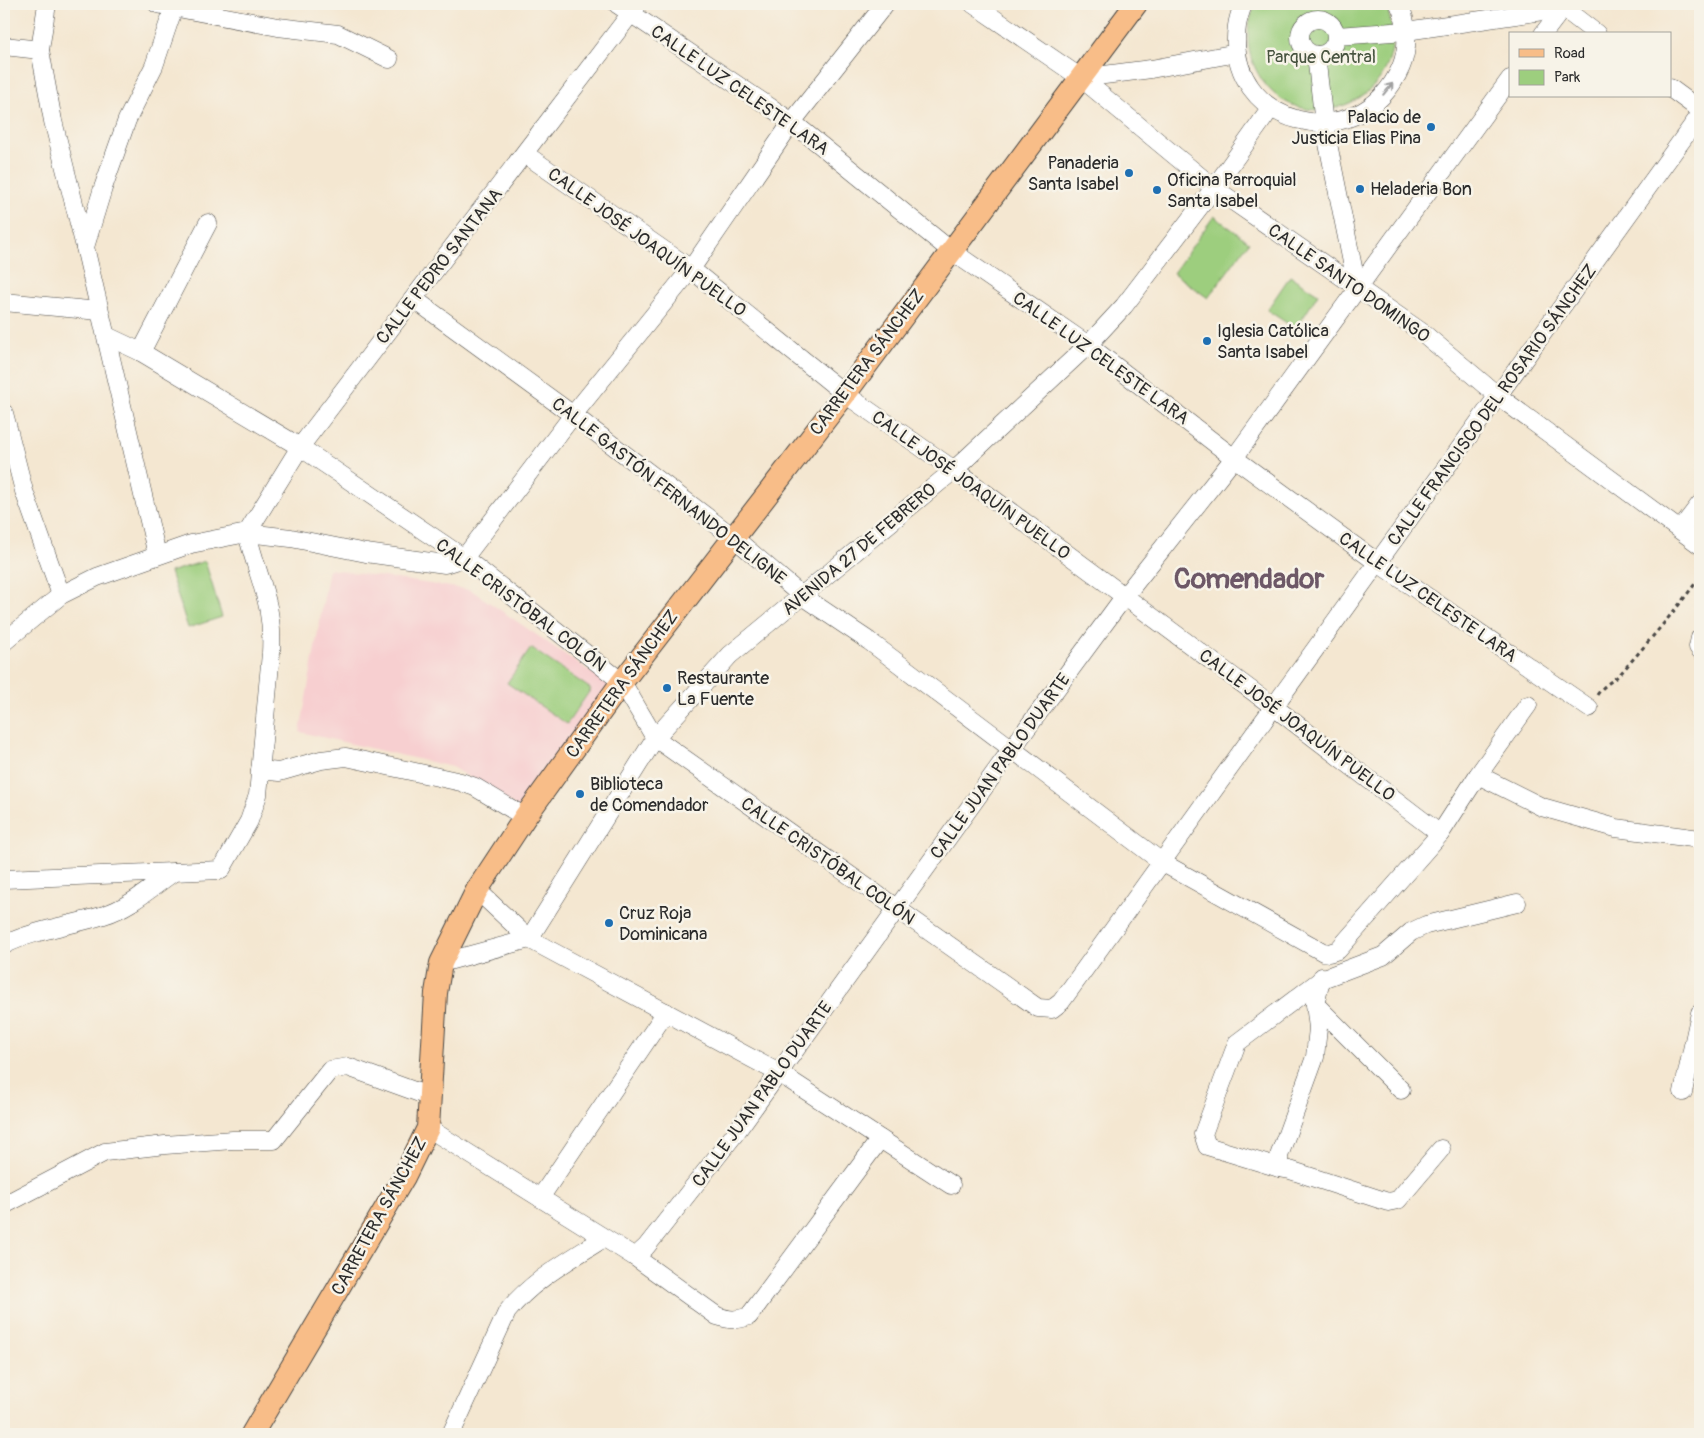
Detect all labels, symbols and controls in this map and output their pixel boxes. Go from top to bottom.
street label: CALLE LUZ CELESTE LARA [646,20,834,161]
legend [1509,32,1672,98]
text: Road [1554,44,1585,63]
park label: Parque Central [1266,46,1376,69]
text: Park [1554,68,1581,87]
one-way arrow [1383,83,1394,96]
place label: Palacio de Justicia Elias Pina [1292,106,1421,150]
marker: Palacio de Justicia Elias Pina [1425,121,1437,133]
place label: Panaderia Santa Isabel [1028,152,1119,196]
street label: CALLE JOSÉ JOAQUÍN PUELLO [543,163,750,322]
marker: Panaderia Santa Isabel [1123,167,1135,179]
place label: Oficina Parroquial Santa Isabel [1167,169,1297,213]
place label: Heladeria Bon [1370,178,1472,201]
street label: CALLE PEDRO SANTANA [371,183,508,349]
marker: Heladeria Bon [1354,183,1366,195]
marker: Oficina Parroquial Santa Isabel [1151,184,1163,196]
street label: CALLE SANTO DOMINGO [1263,219,1434,348]
street label: CALLE FRANCISCO DEL ROSARIO SÁNCHEZ [1382,260,1602,551]
street label: CARRETERA SÁNCHEZ [805,285,930,440]
street label: CALLE LUZ CELESTE LARA [1008,287,1194,430]
place label: Iglesia Católica Santa Isabel [1217,320,1329,364]
marker: Iglesia Católica Santa Isabel [1201,335,1213,347]
street label: CALLE GASTÓN FERNANDO DELIGNE [547,392,791,590]
street label: CALLE JOSÉ JOAQUÍN PUELLO [867,406,1074,565]
street label: AVENIDA 27 DE FEBRERO [778,478,941,621]
street label: CALLE LUZ CELESTE LARA [1334,527,1522,668]
street label: CALLE CRISTÓBAL COLÓN [431,533,611,677]
district label: Comendador [1174,562,1325,597]
street label: CARRETERA SÁNCHEZ [561,606,684,763]
street label: CALLE JOSÉ JOAQUÍN PUELLO [1194,644,1399,807]
place label: Restaurante La Fuente [677,667,769,711]
street label: CALLE JUAN PABLO DUARTE [925,669,1076,864]
marker: Restaurante La Fuente [661,682,673,694]
place label: Biblioteca de Comendador [590,773,709,817]
marker: Biblioteca de Comendador [574,788,586,800]
street label: CALLE CRISTÓBAL COLÓN [736,792,920,930]
place label: Cruz Roja Dominicana [619,902,707,946]
marker: Cruz Roja Dominicana [603,917,615,929]
street label: CALLE JUAN PABLO DUARTE [687,997,838,1192]
street label: CARRETERA SÁNCHEZ [326,1133,432,1299]

